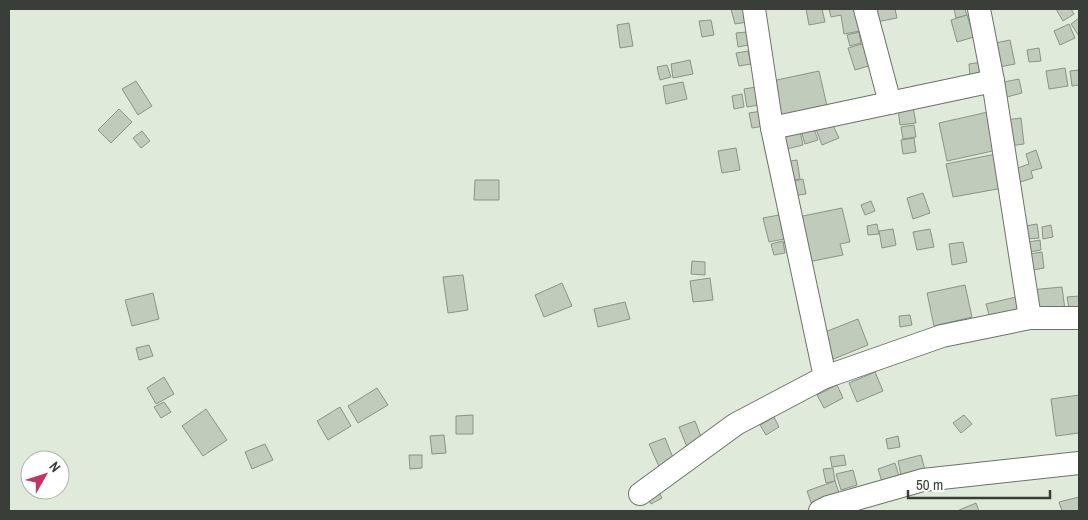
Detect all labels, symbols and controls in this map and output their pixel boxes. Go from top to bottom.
north arrow [20,450,70,500]
text: N [45,458,65,476]
scale bar [908,468,1050,500]
text: 50 m [916,474,943,495]

